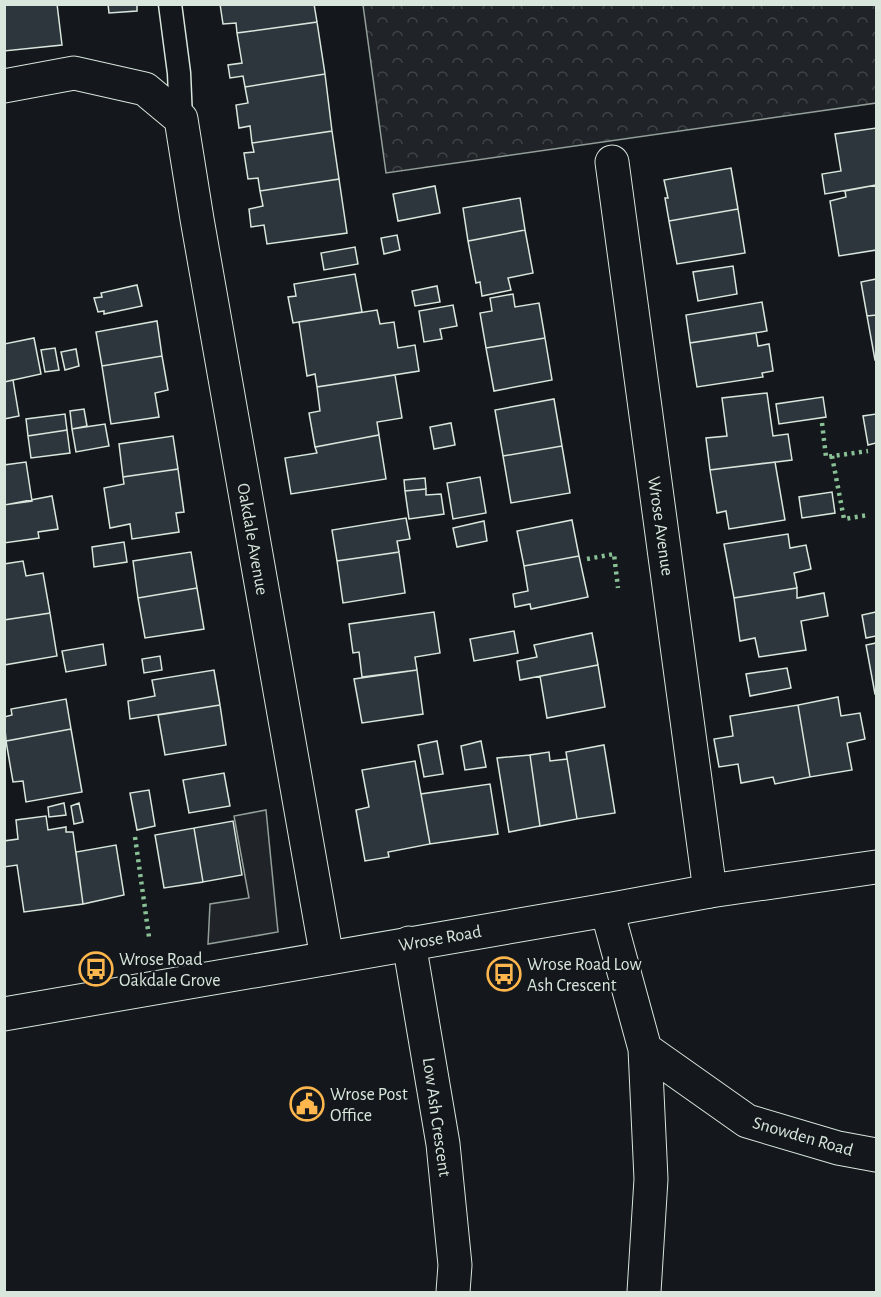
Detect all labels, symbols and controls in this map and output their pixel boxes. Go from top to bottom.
street label: Wrose Avenue [644,475,676,577]
street label: Oakdale Avenue [233,482,271,597]
street label: Wrose Road [397,923,483,955]
bus stop icon: Wrose Road Oakdale Grove [78,951,114,987]
place label: Wrose Road Oakdale Grove [119,951,221,990]
bus stop icon: Wrose Road Low Ash Crescent [486,956,522,992]
place label: Wrose Road Low Ash Crescent [527,956,642,995]
street label: Low Ash Crescent [419,1056,453,1178]
public building icon: Wrose Post Office [289,1086,325,1122]
place label: Wrose Post Office [330,1086,408,1125]
street label: Snowden Road [750,1114,855,1160]

